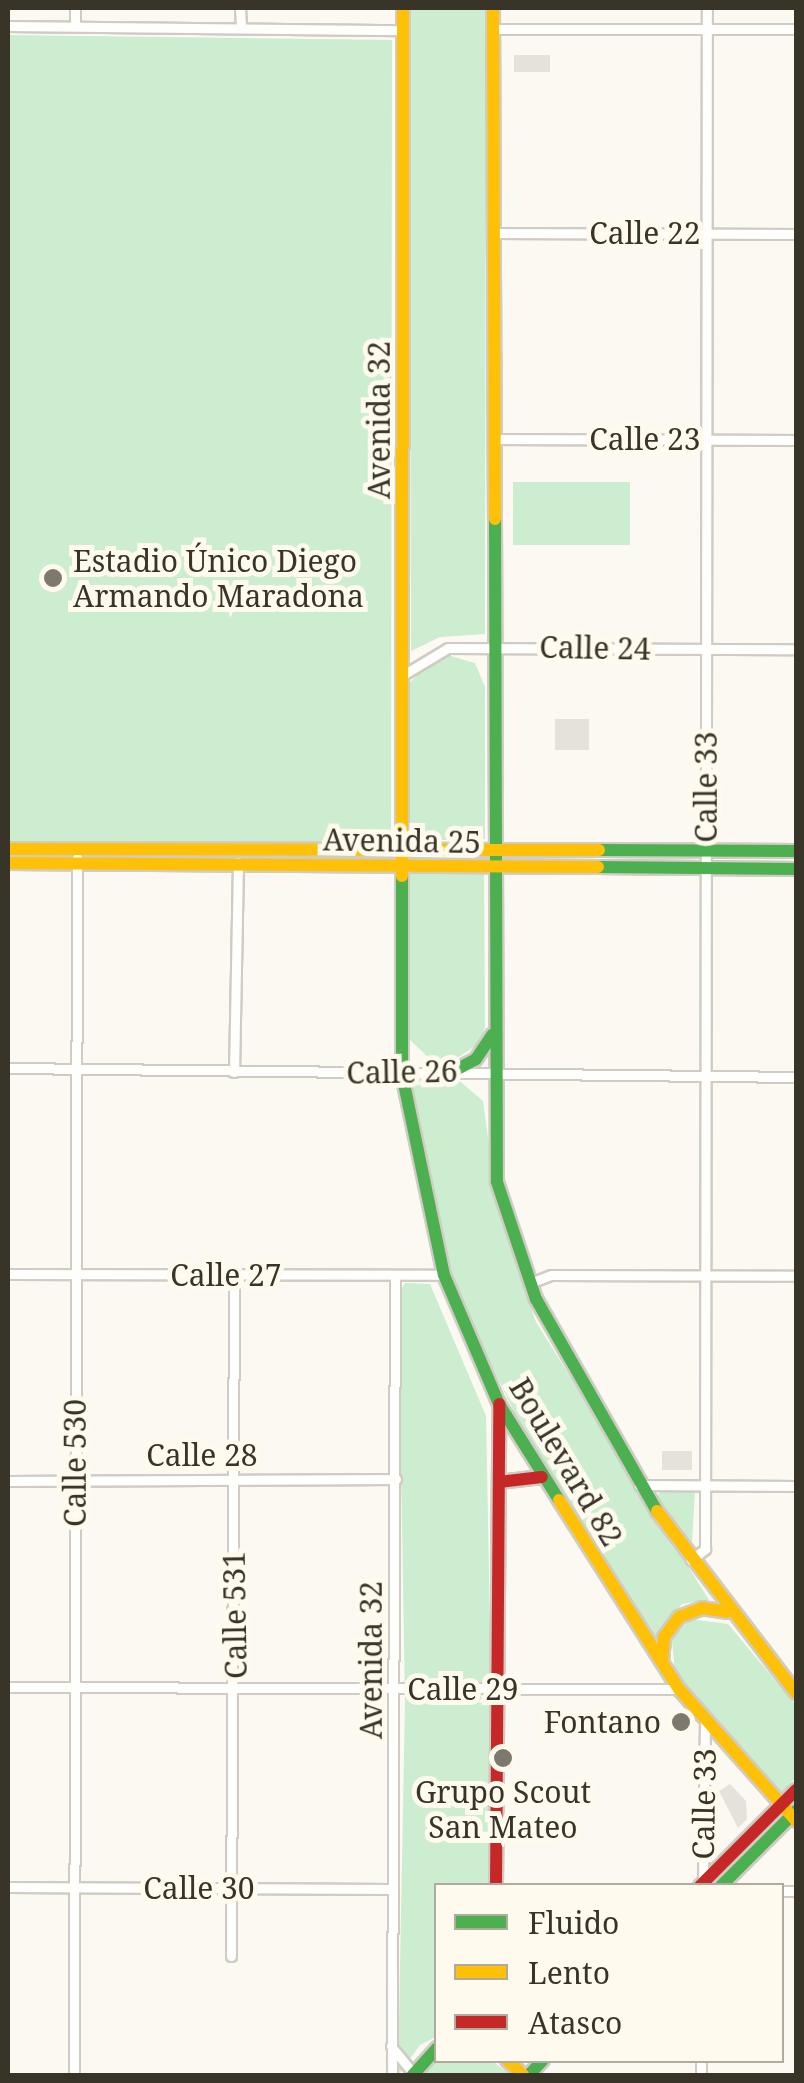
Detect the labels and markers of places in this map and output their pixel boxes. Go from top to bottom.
place label: Estadio Único Diego Armando Maradona [73,543,364,614]
marker: Estadio Único Diego Armando Maradona [42,567,64,589]
place label: Fontano [544,1704,661,1740]
marker: Fontano [670,1711,692,1733]
marker: Grupo Scout San Mateo [492,1747,514,1769]
place label: Grupo Scout San Mateo [415,1774,591,1844]

